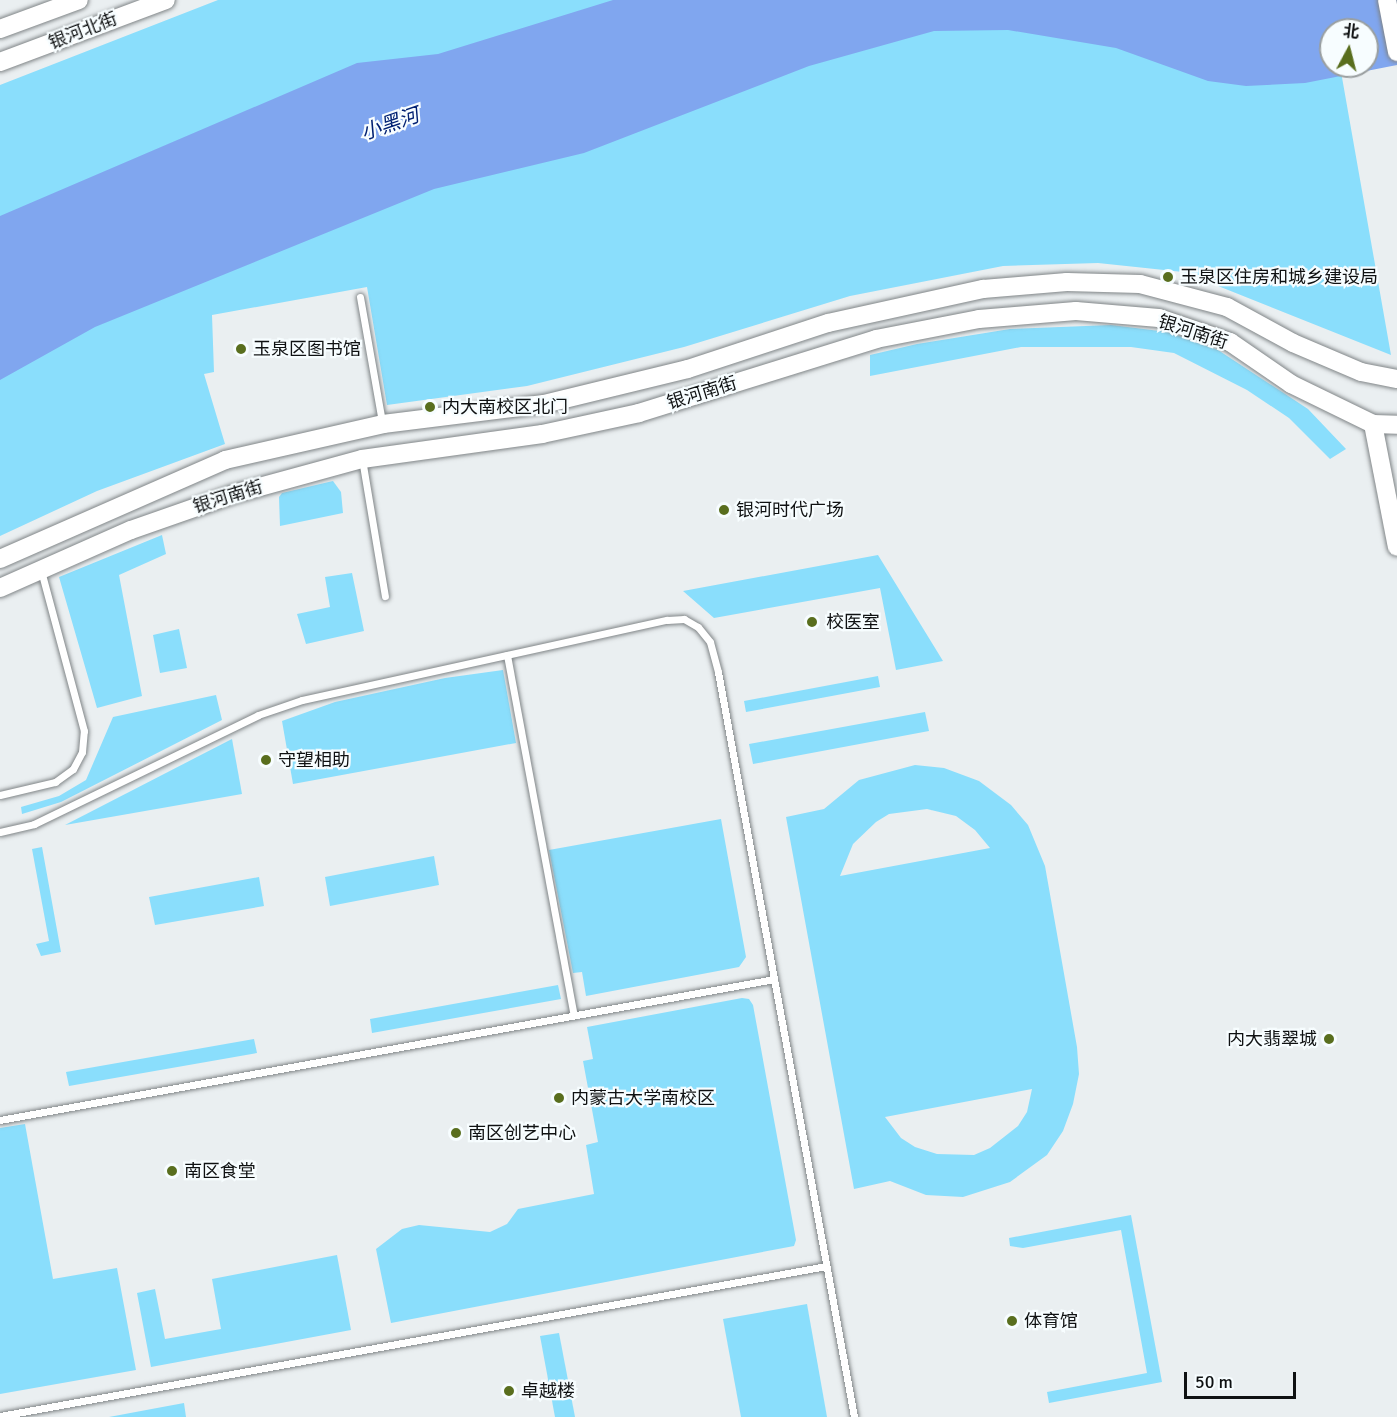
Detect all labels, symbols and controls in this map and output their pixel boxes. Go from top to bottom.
street label: 银河北街 [46,8,120,54]
north arrow [1319,18,1379,78]
text: 北 [1342,21,1360,43]
water label: 小黑河 [358,103,422,145]
place label: 玉泉区住房和城乡建设局 [1180,266,1378,288]
marker: 玉泉区住房和城乡建设局 [1161,270,1175,284]
street label: 银河南街 [1155,311,1231,353]
place label: 玉泉区图书馆 [253,338,361,360]
marker: 玉泉区图书馆 [234,342,248,356]
street label: 银河南街 [664,372,740,414]
place label: 内大南校区北门 [442,396,568,418]
marker: 内大南校区北门 [423,400,437,414]
street label: 银河南街 [190,476,266,518]
place label: 银河时代广场 [736,499,844,521]
marker: 银河时代广场 [717,503,731,517]
place label: 校医室 [826,611,880,633]
marker: 校医室 [803,613,821,631]
place label: 守望相助 [278,749,350,771]
marker: 守望相助 [259,753,273,767]
place label: 内大翡翠城 [1227,1028,1317,1050]
marker: 内大翡翠城 [1322,1032,1336,1046]
place label: 内蒙古大学南校区 [571,1087,715,1109]
marker: 内蒙古大学南校区 [552,1091,566,1105]
place label: 南区创艺中心 [468,1122,576,1144]
marker: 南区创艺中心 [449,1126,463,1140]
place label: 南区食堂 [184,1160,256,1182]
marker: 南区食堂 [165,1164,179,1178]
place label: 体育馆 [1024,1310,1078,1332]
marker: 体育馆 [1005,1314,1019,1328]
scale bar [1187,1360,1300,1398]
text: 50 m [1195,1371,1233,1393]
place label: 卓越楼 [521,1380,575,1402]
marker: 卓越楼 [502,1384,516,1398]

